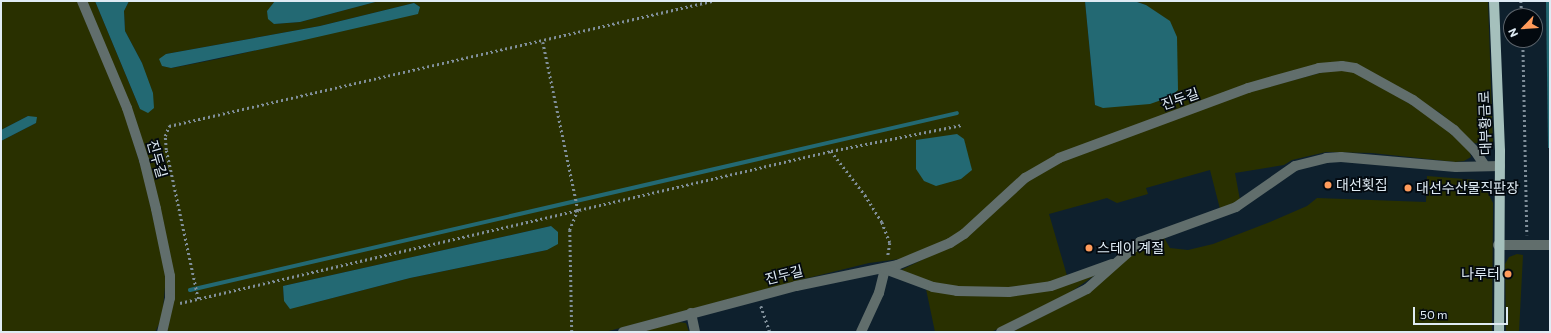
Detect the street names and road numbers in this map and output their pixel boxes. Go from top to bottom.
street label: 진두길 [1159,85,1201,113]
street label: 대부황금로 [1475,91,1495,155]
street label: 진두길 [144,138,170,180]
street label: 진두길 [763,262,805,288]

